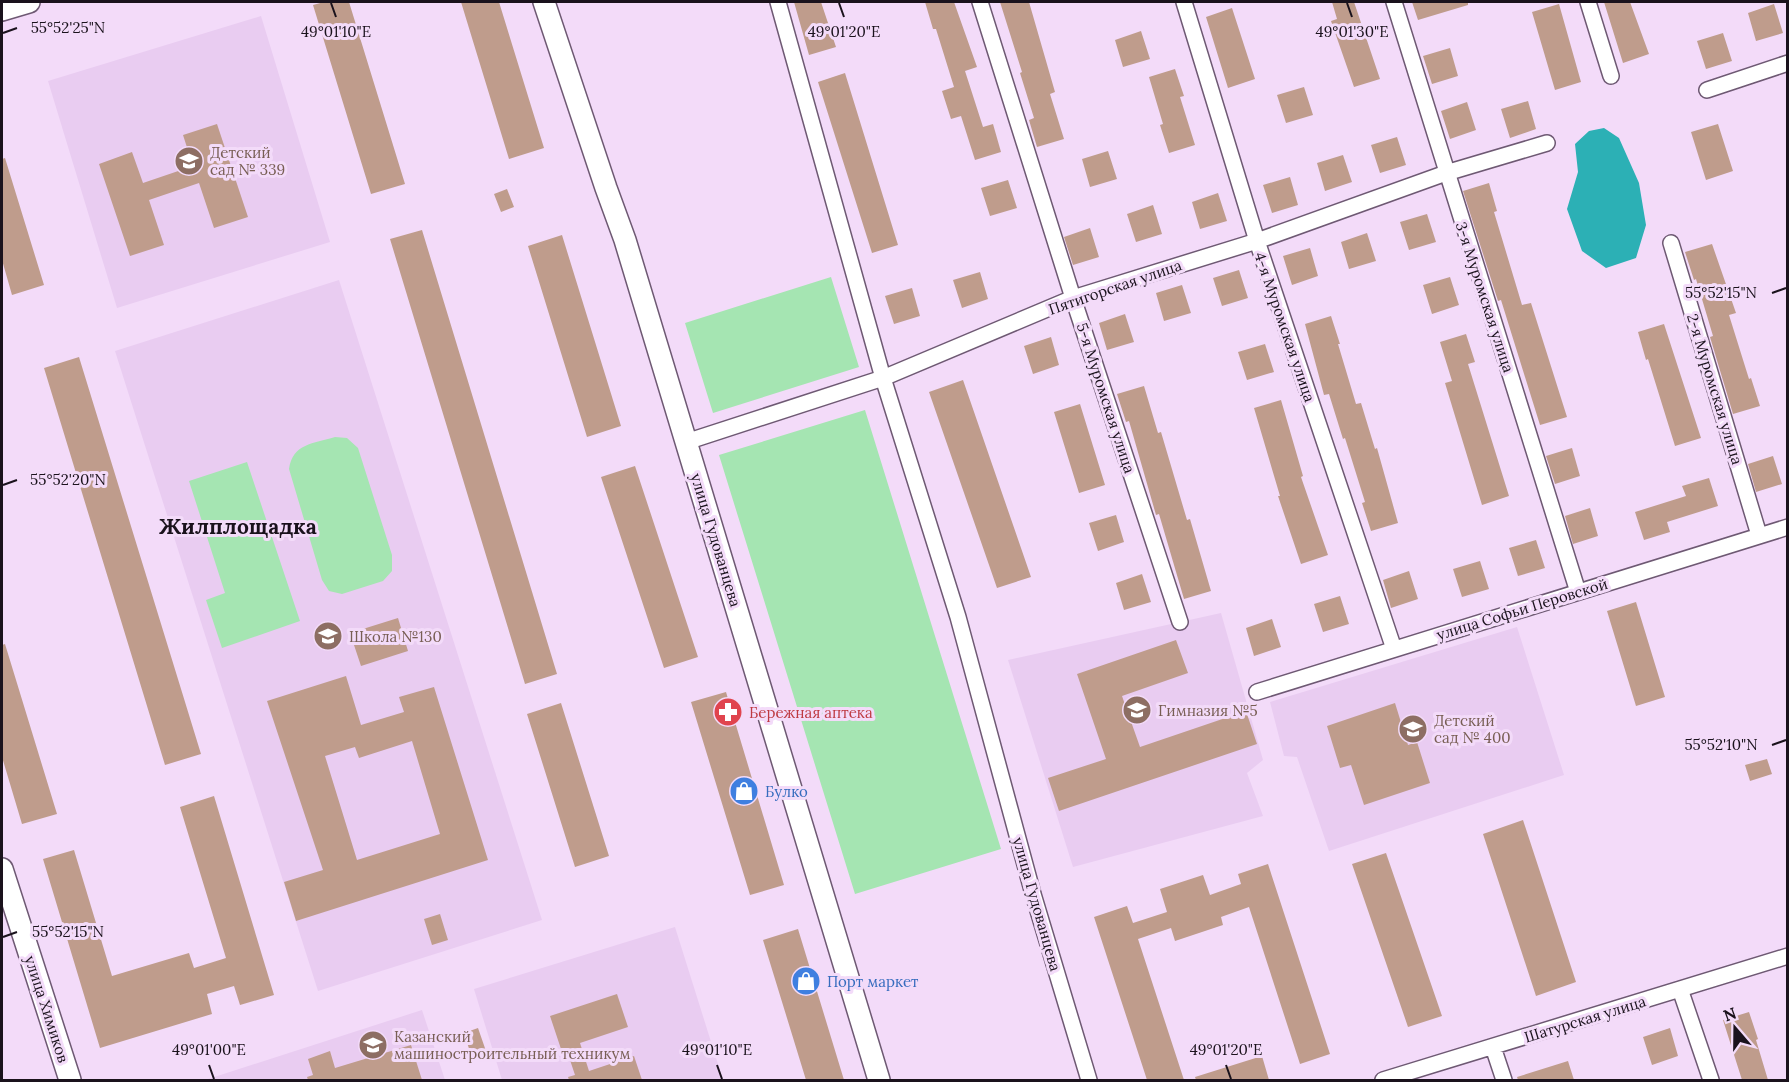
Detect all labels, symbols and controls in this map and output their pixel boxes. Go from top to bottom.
text: 55°52'25"N [31,18,105,37]
text: 49°01'10"E [301,22,371,41]
text: 49°01'20"E [808,22,880,41]
text: 49°01'30"E [1316,22,1388,41]
place label: Детский сад № 339 [210,143,285,179]
school or university icon: Детский сад № 339 [173,145,205,177]
street label: 3-я Муромская улица [1452,219,1518,375]
street label: 4-я Муромская улица [1250,250,1320,405]
street label: Пятигорская улица [1046,255,1184,319]
text: 55°52'15"N [1685,283,1757,302]
street label: 2-я Муромская улица [1683,311,1747,467]
street label: 5-я Муромская улица [1073,320,1139,476]
text: 55°52'20"N [30,470,106,489]
street label: улица Гудованцева [687,471,745,609]
district label: Жилплощадка [159,513,317,540]
street label: улица Софьи Перовской [1434,574,1610,644]
school or university icon: Школа №130 [312,620,344,652]
place label: Школа №130 [349,627,442,646]
school or university icon: Гимназия №5 [1121,694,1153,726]
pharmacy icon: Бережная аптека [712,696,744,728]
place label: Гимназия №5 [1158,701,1258,720]
place label: Бережная аптека [749,703,873,722]
place label: Детский сад № 400 [1434,711,1511,747]
school or university icon: Детский сад № 400 [1397,713,1429,745]
text: 55°52'10"N [1684,735,1758,754]
shop icon: Булко [728,775,760,807]
place label: Булко [765,782,808,801]
street label: улица Гудованцева [1009,835,1065,973]
text: 55°52'15"N [32,922,104,941]
street label: улица Химиков [21,953,73,1065]
shop icon: Порт маркет [790,965,822,997]
place label: Порт маркет [827,972,919,991]
street label: Шатурская улица [1522,991,1648,1047]
north arrow [1705,998,1765,1058]
text: N [1721,1002,1739,1025]
place label: Казанский машиностроительный техникум [394,1027,630,1063]
school or university icon: Казанский машиностроительный техникум [357,1029,389,1061]
text: 49°01'00"E [172,1040,246,1059]
text: 49°01'10"E [682,1040,752,1059]
text: 49°01'20"E [1190,1040,1262,1059]

